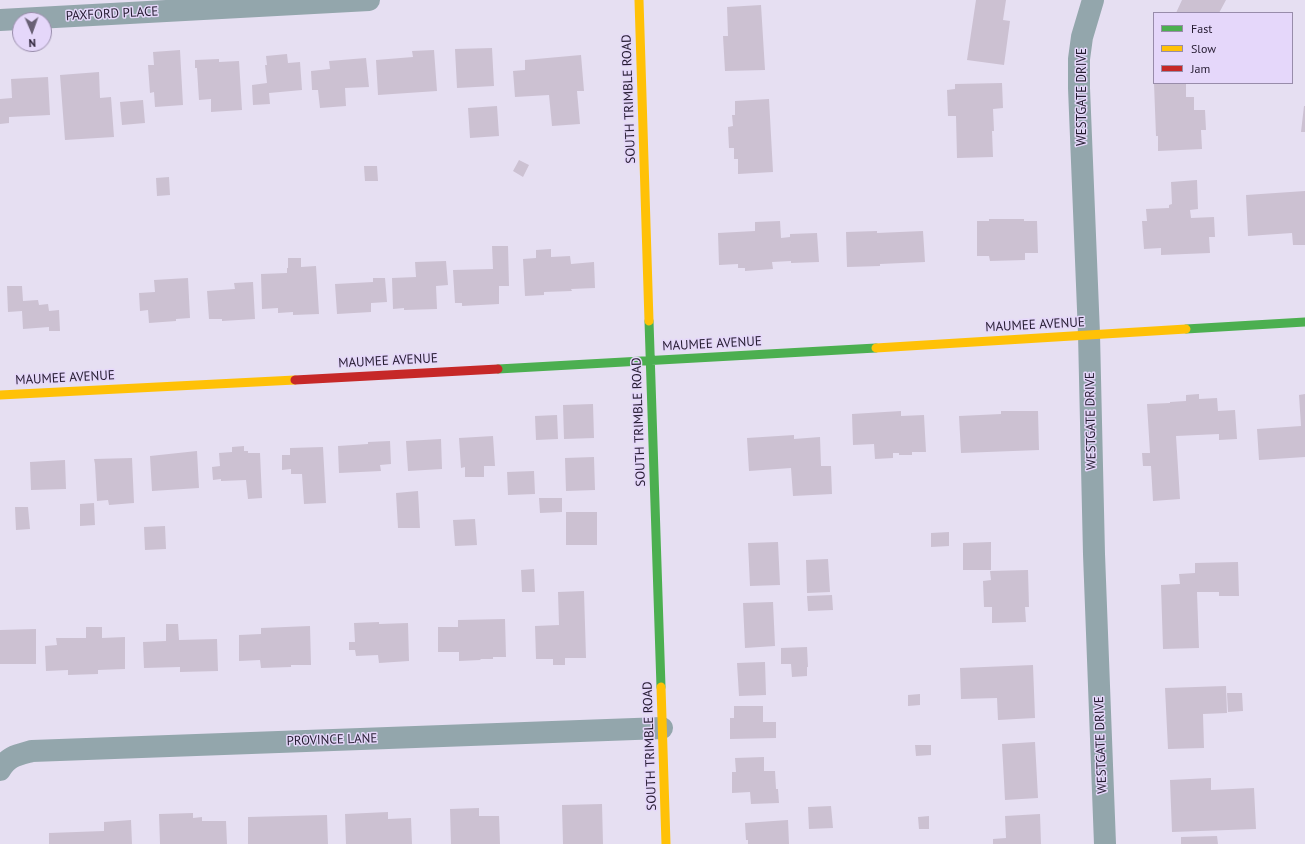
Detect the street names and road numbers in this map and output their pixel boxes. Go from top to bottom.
street label: PAXFORD PLACE [65,4,159,24]
street label: SOUTH TRIMBLE ROAD [619,34,639,164]
street label: WESTGATE DRIVE [1074,48,1090,146]
street label: MAUMEE AVENUE [985,315,1085,335]
street label: MAUMEE AVENUE [662,334,762,354]
street label: MAUMEE AVENUE [338,351,438,371]
street label: SOUTH TRIMBLE ROAD [629,357,649,487]
street label: MAUMEE AVENUE [15,368,115,388]
street label: WESTGATE DRIVE [1082,372,1100,470]
street label: SOUTH TRIMBLE ROAD [640,681,660,811]
street label: WESTGATE DRIVE [1091,696,1111,794]
street label: PROVINCE LANE [286,731,378,749]

